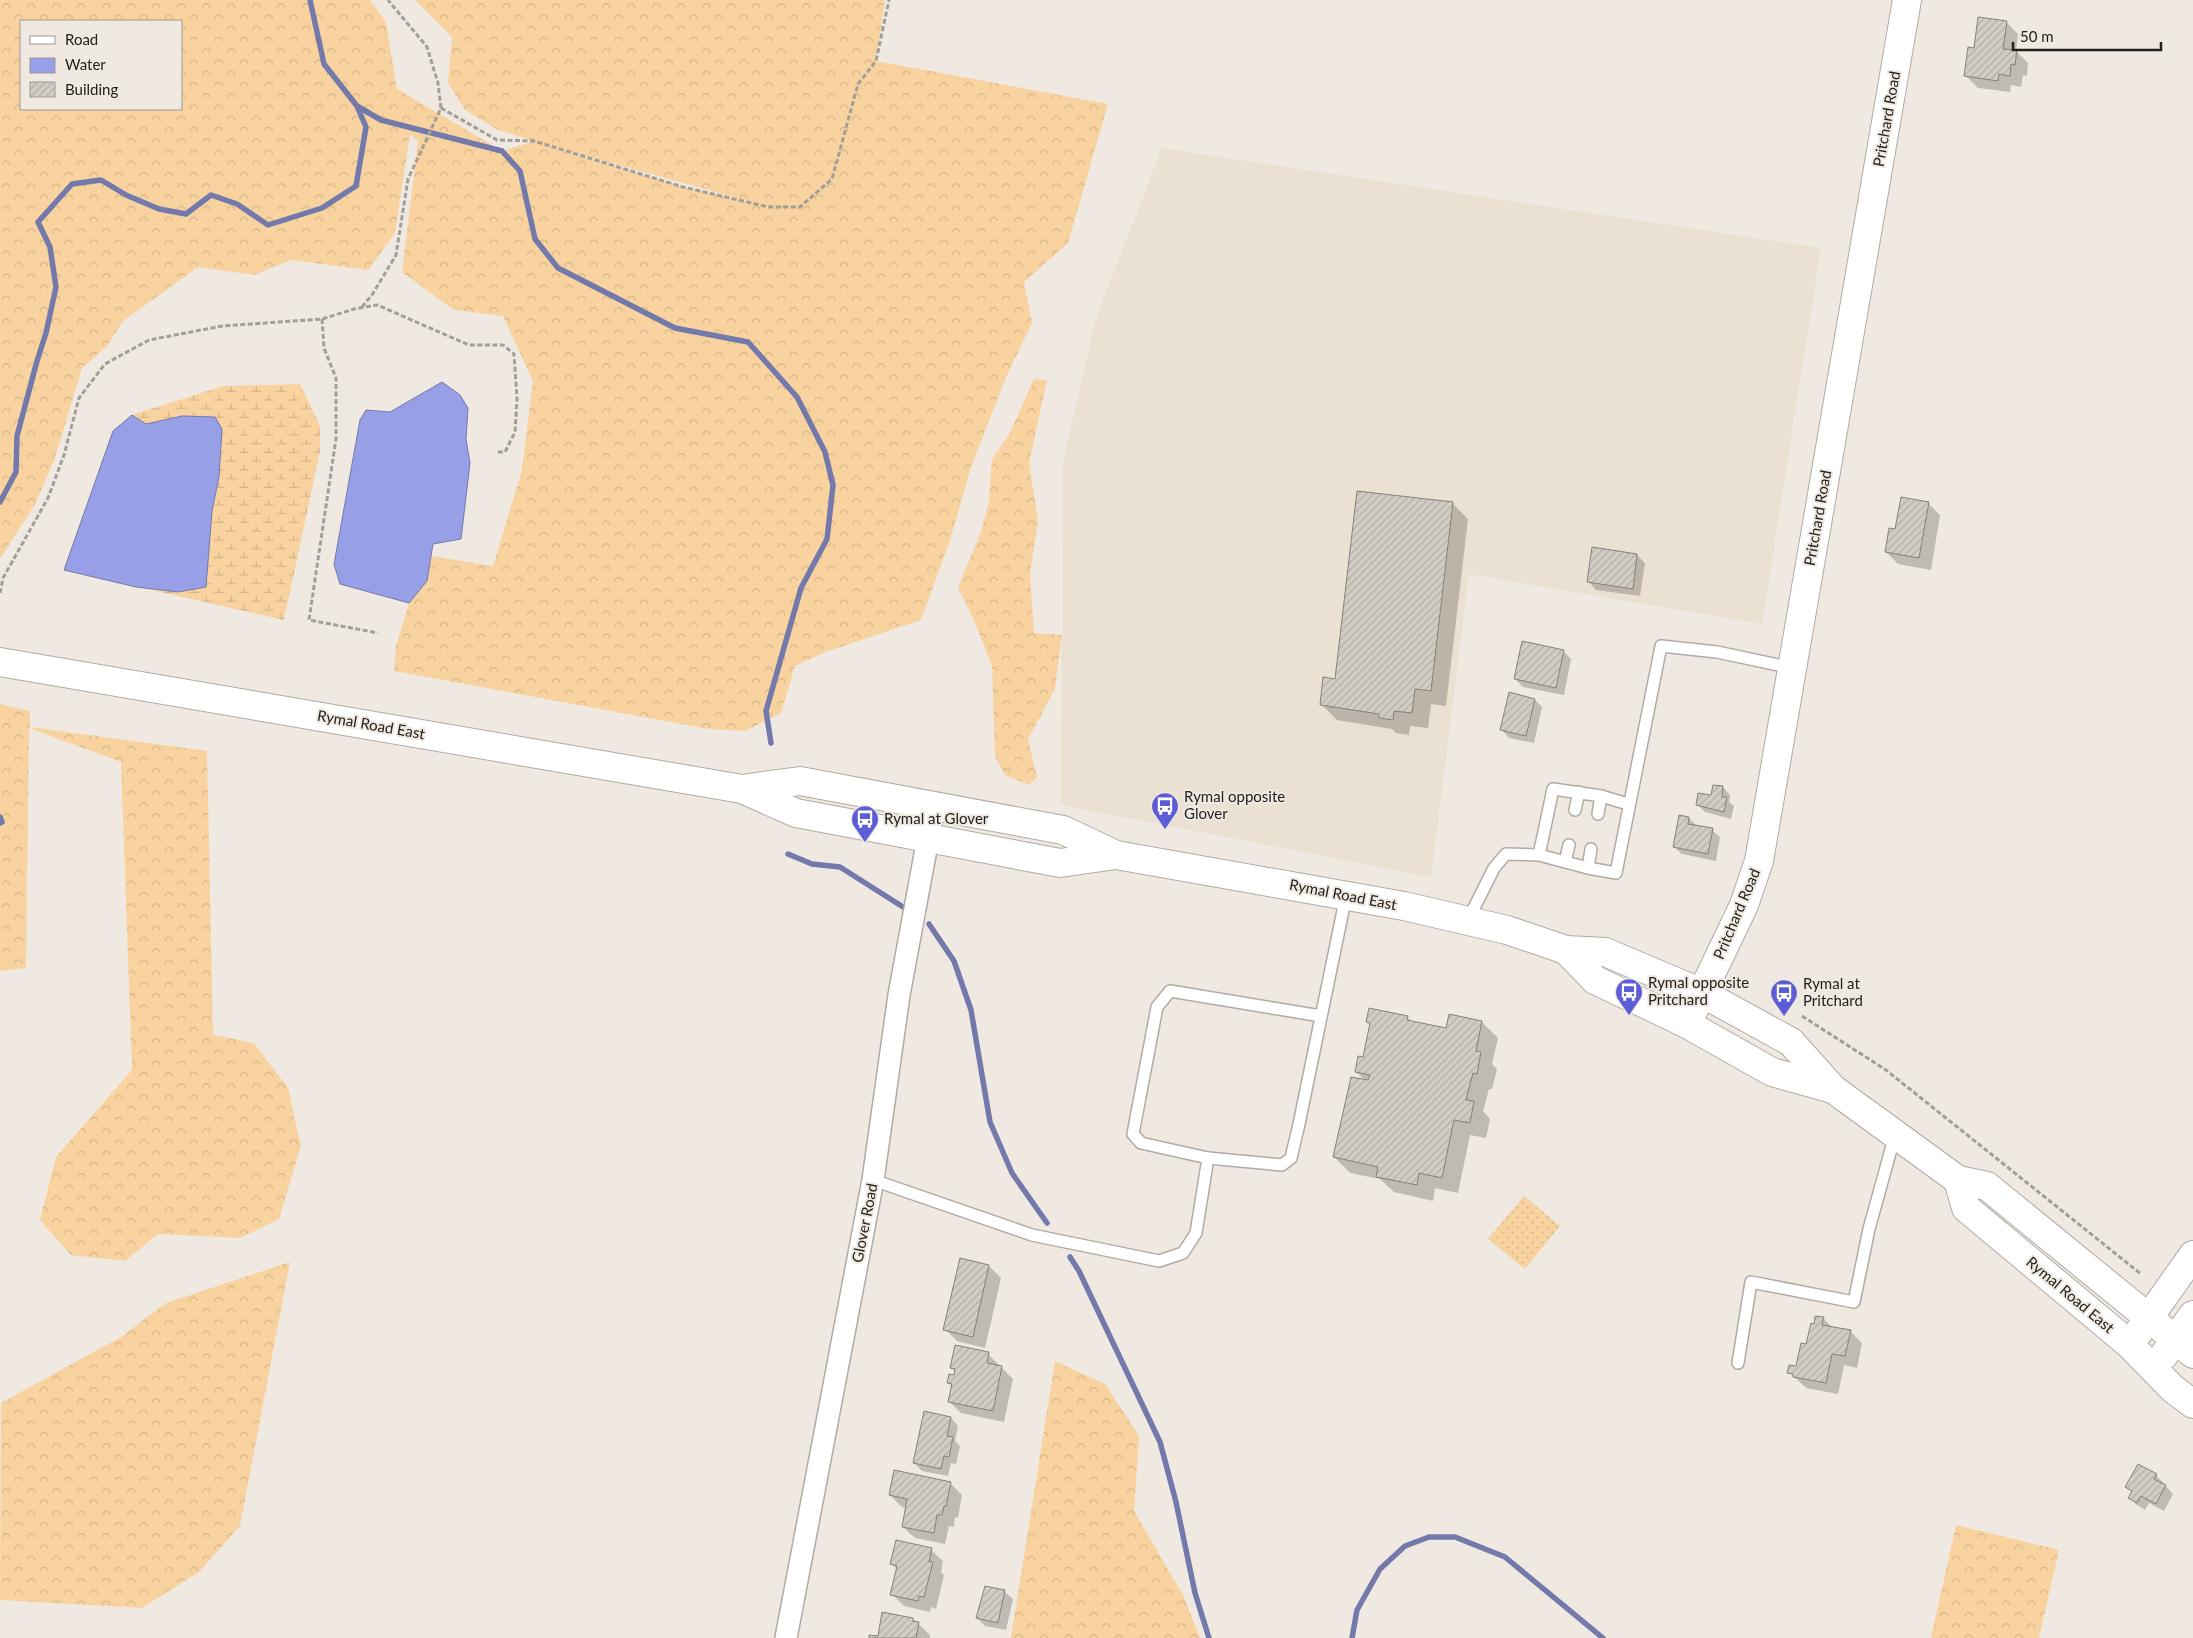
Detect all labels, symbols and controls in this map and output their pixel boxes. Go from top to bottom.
legend [20,20,182,110]
scale bar [2013,20,2160,52]
text: 50 m [2020,27,2054,45]
text: Road [65,30,98,48]
text: Water [65,55,106,73]
street label: Pritchard Road [1869,70,1903,168]
text: Building [65,80,118,98]
street label: Pritchard Road [1800,469,1834,567]
street label: Rymal Road East [316,706,427,742]
place label: Rymal opposite Glover [1184,787,1285,822]
bus stop icon: Rymal opposite Glover [1150,791,1180,830]
bus stop icon: Rymal at Glover [850,804,880,843]
place label: Rymal at Glover [884,809,989,827]
street label: Pritchard Road [1709,865,1763,962]
street label: Rymal Road East [1288,875,1399,913]
place label: Rymal opposite Pritchard [1648,973,1749,1008]
place label: Rymal at Pritchard [1803,974,1863,1009]
bus stop icon: Rymal opposite Pritchard [1614,977,1644,1016]
bus stop icon: Rymal at Pritchard [1769,978,1799,1017]
street label: Glover Road [848,1182,881,1264]
street label: Rymal Road East [2023,1252,2119,1337]

